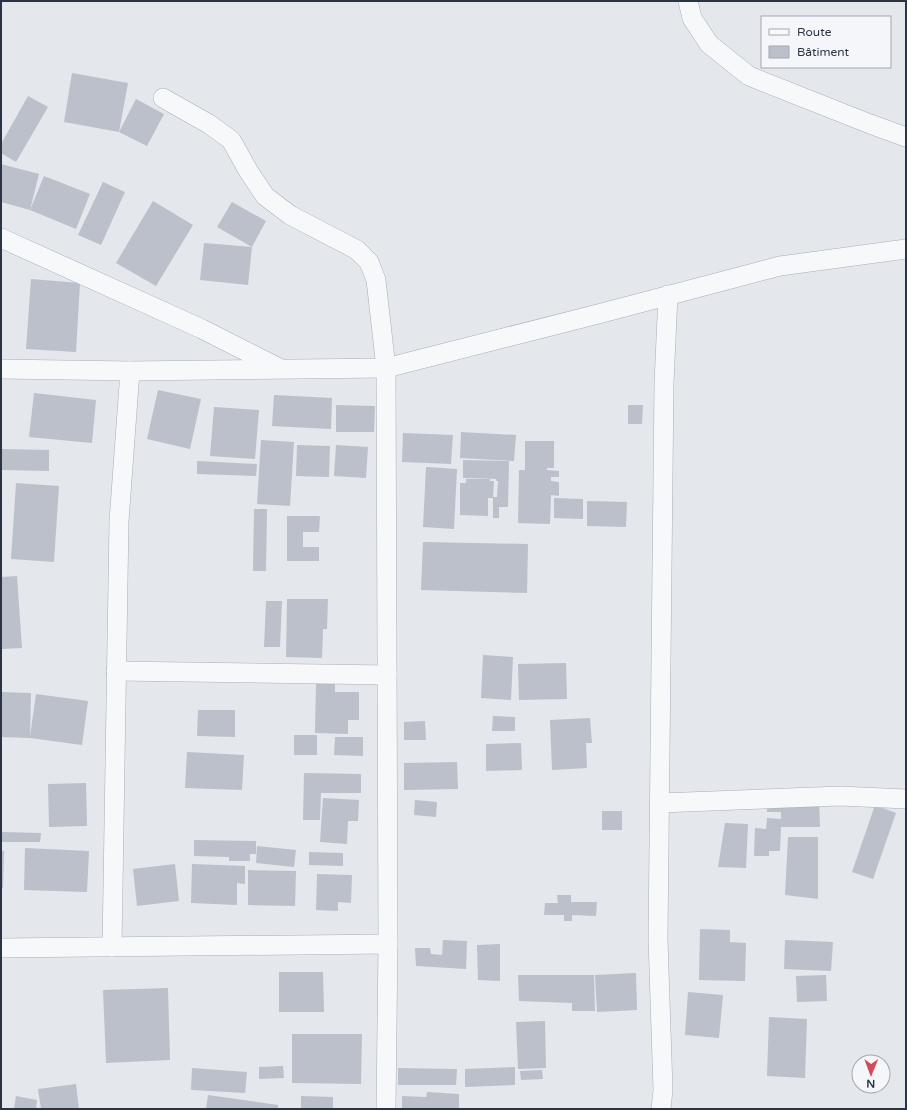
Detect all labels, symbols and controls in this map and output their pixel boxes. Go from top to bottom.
legend [761,16,891,68]
text: Route [797,25,832,39]
text: Bâtiment [797,45,849,59]
north arrow [851,1054,891,1094]
text: N [866,1077,875,1090]

